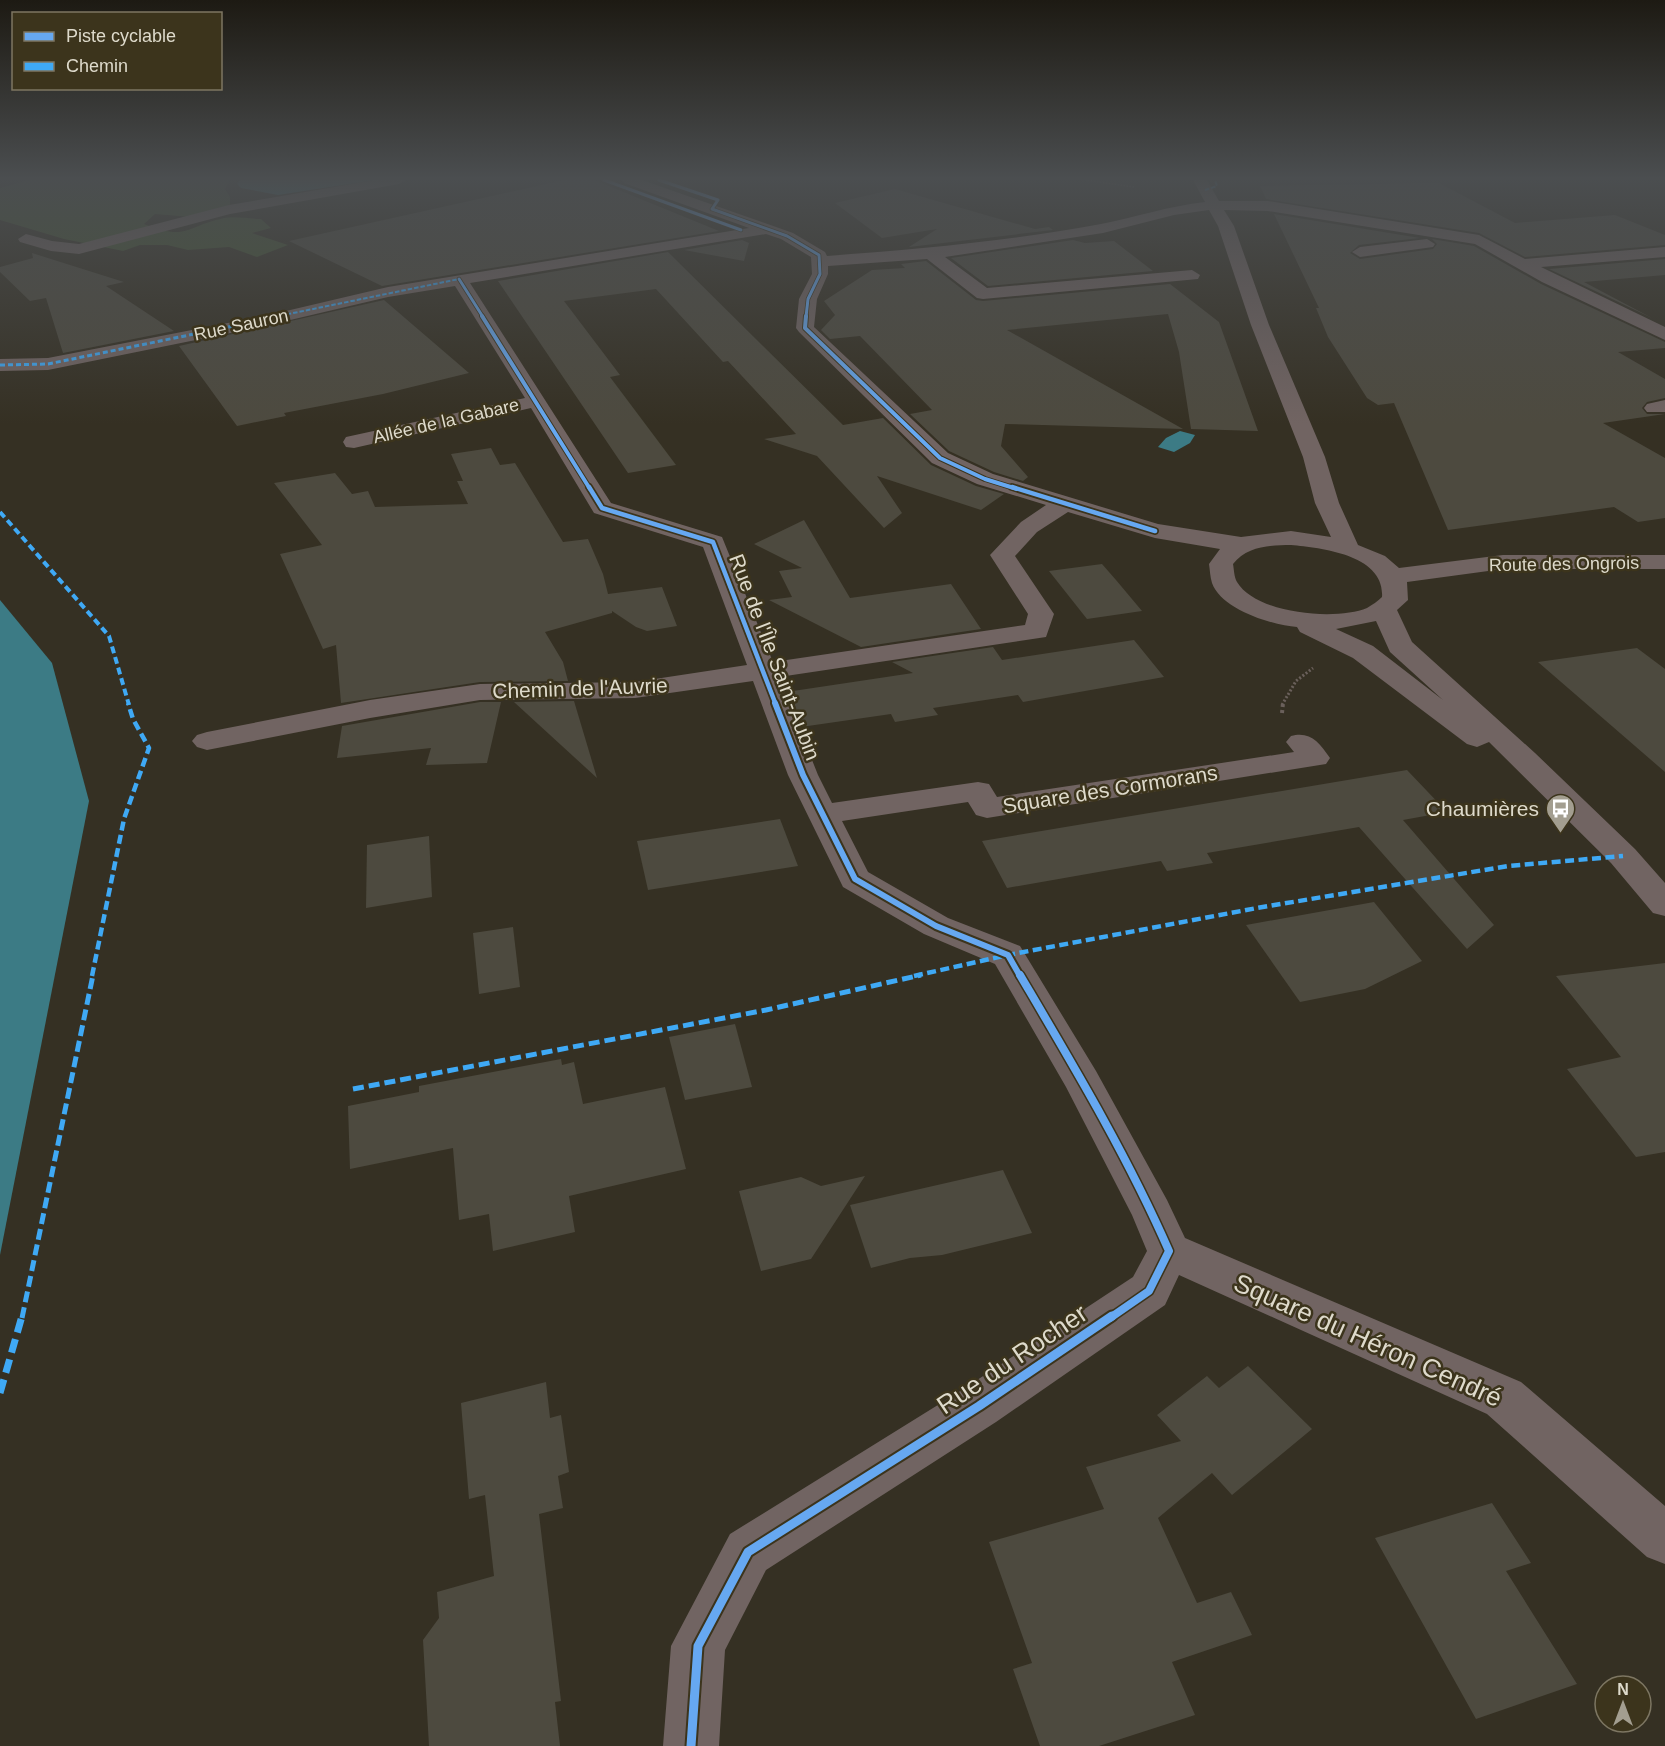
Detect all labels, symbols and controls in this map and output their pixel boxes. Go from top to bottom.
legend [12,12,222,90]
text: Piste cyclable [66,26,176,46]
text: Chemin [66,56,128,76]
street label: Rue Sauron [192,305,290,345]
street label: Allée de la Gabare [371,394,521,448]
street label: Rue de l'Île Saint-Aubin [725,551,825,763]
street label: Route des Ongrois [1489,553,1639,575]
street label: Chemin de l'Auvrie [492,673,668,703]
street label: Square des Cormorans [1001,761,1219,817]
bus stop icon: Chaumières [1544,792,1576,834]
place label: Chaumières [1426,797,1539,820]
street label: Square du Héron Cendré [1229,1267,1507,1413]
street label: Rue du Rocher [931,1297,1093,1420]
north arrow [1593,1674,1653,1734]
text: N [1617,1681,1629,1698]

